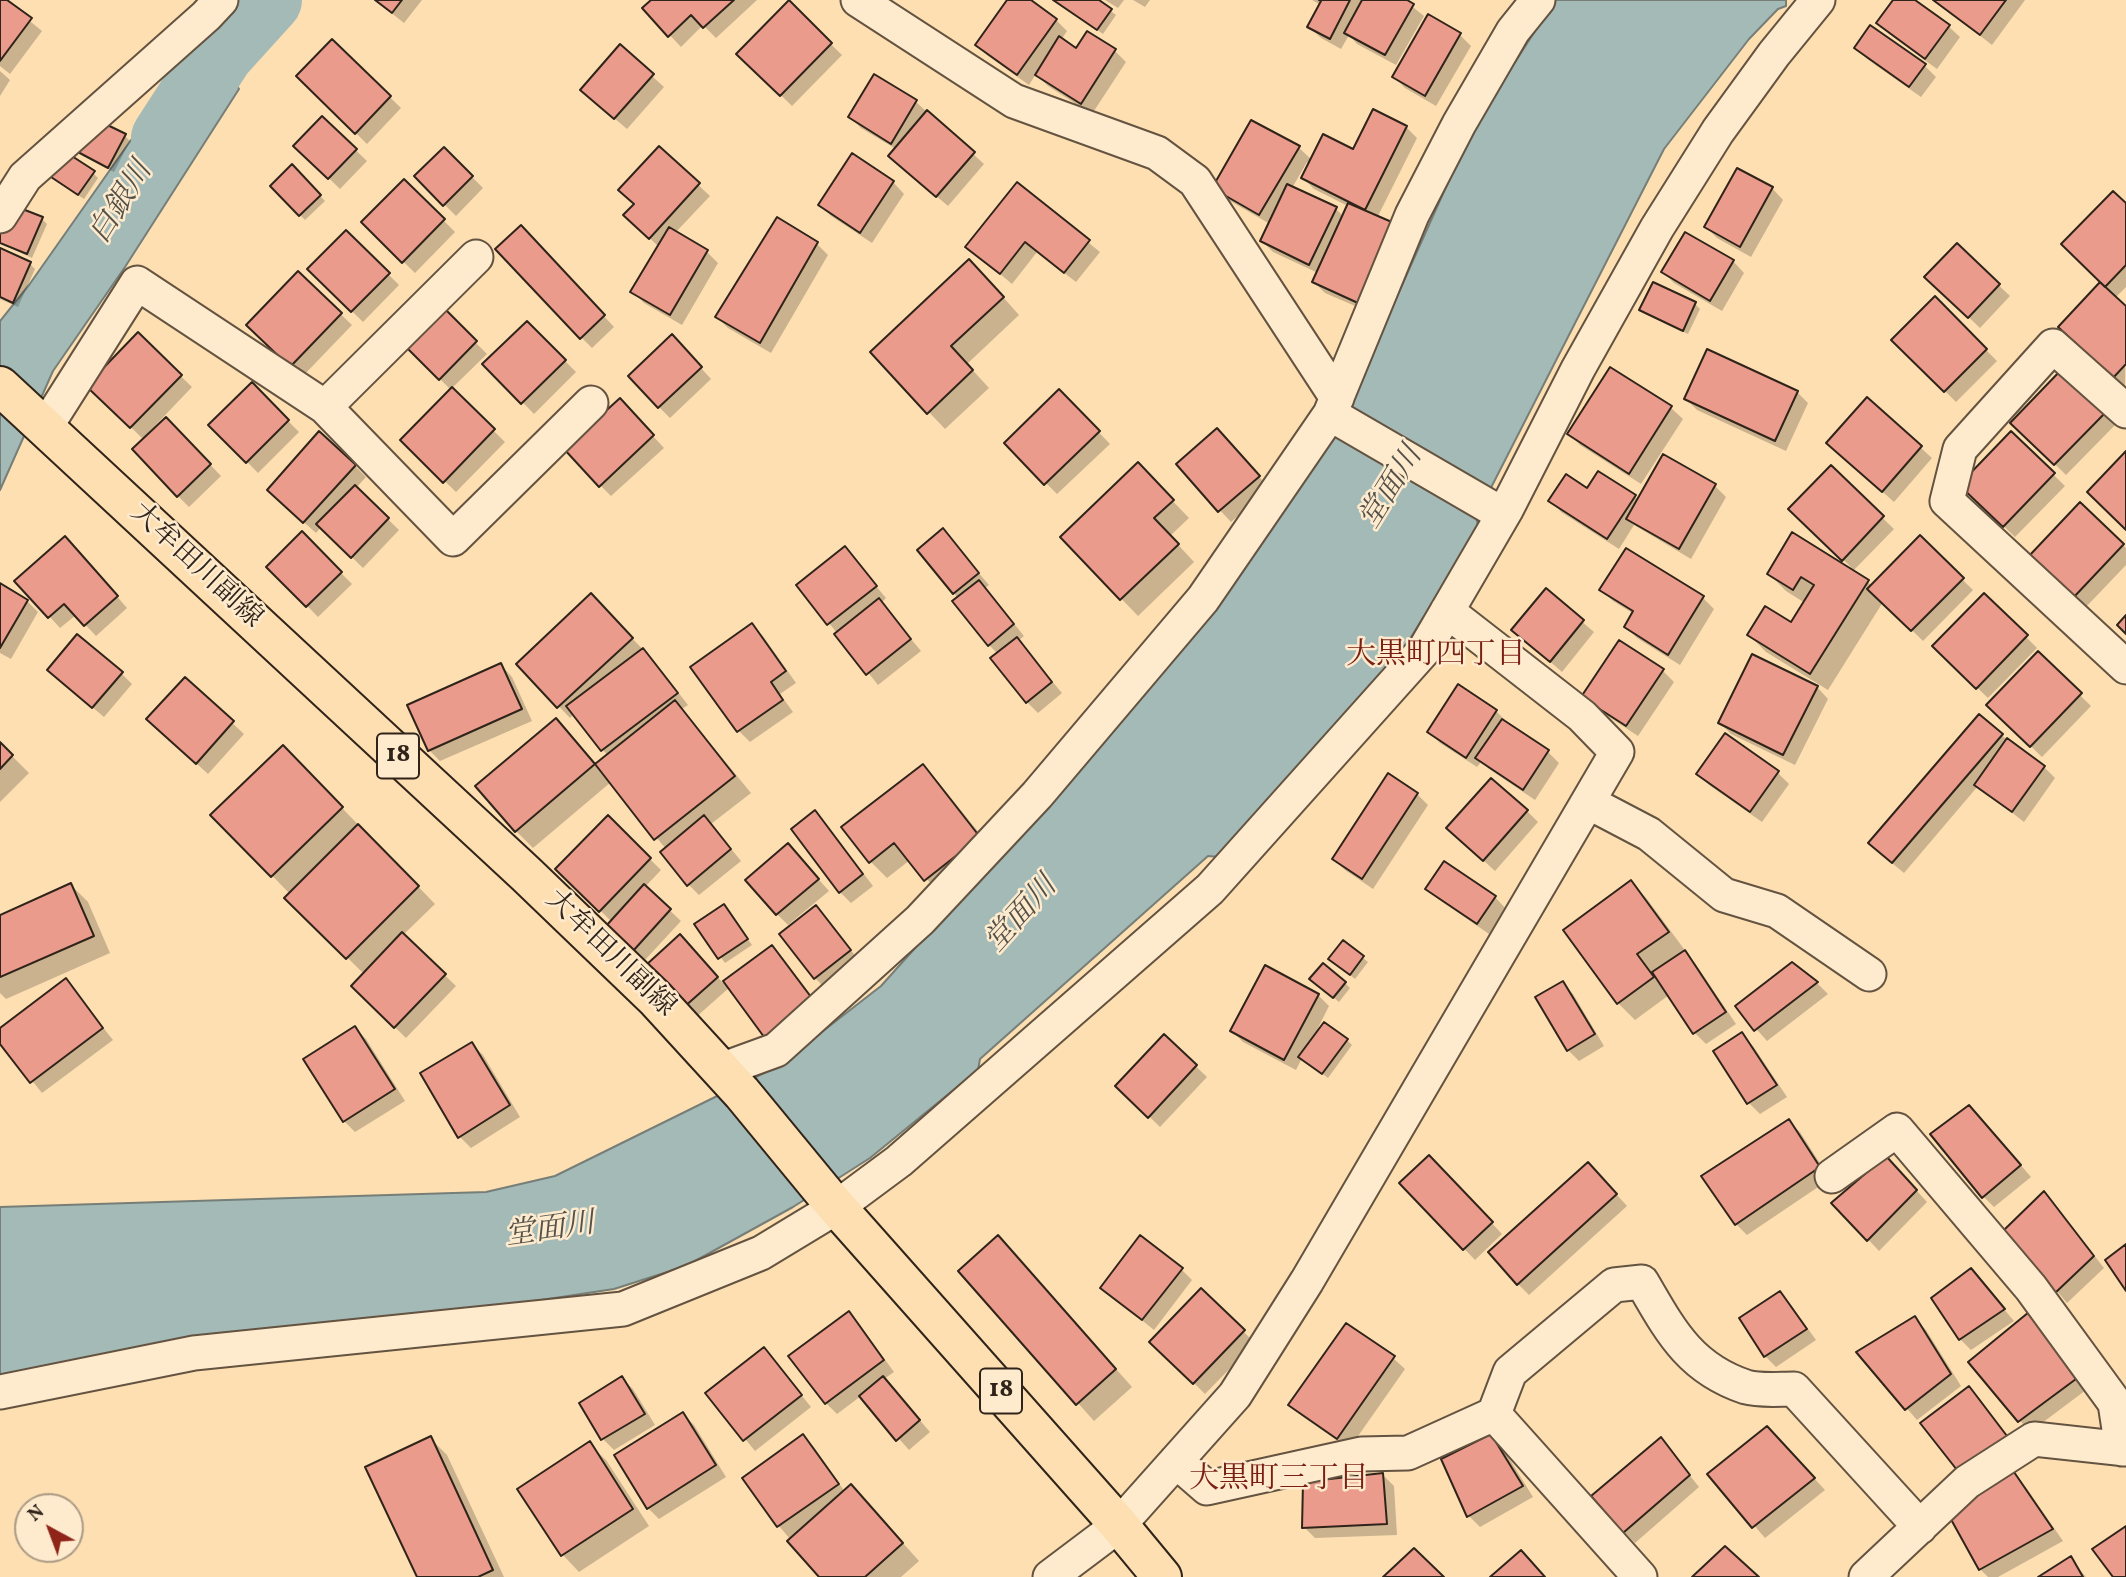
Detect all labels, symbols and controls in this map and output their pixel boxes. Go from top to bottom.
water label: 白銀川 [84,156,162,252]
water label: 堂面川 [1354,441,1432,537]
street label: 大牟田川副線 [122,497,268,637]
district label: 大黒町四丁目 [1346,639,1526,675]
road number: 18 [377,734,419,778]
water label: 堂面川 [980,871,1066,961]
street label: 大牟田川副線 [537,885,681,1025]
water label: 堂面川 [503,1208,597,1256]
road number: 18 [980,1368,1022,1414]
district label: 大黒町三丁目 [1189,1463,1369,1499]
north arrow [14,1493,84,1563]
text: N [23,1499,50,1528]

